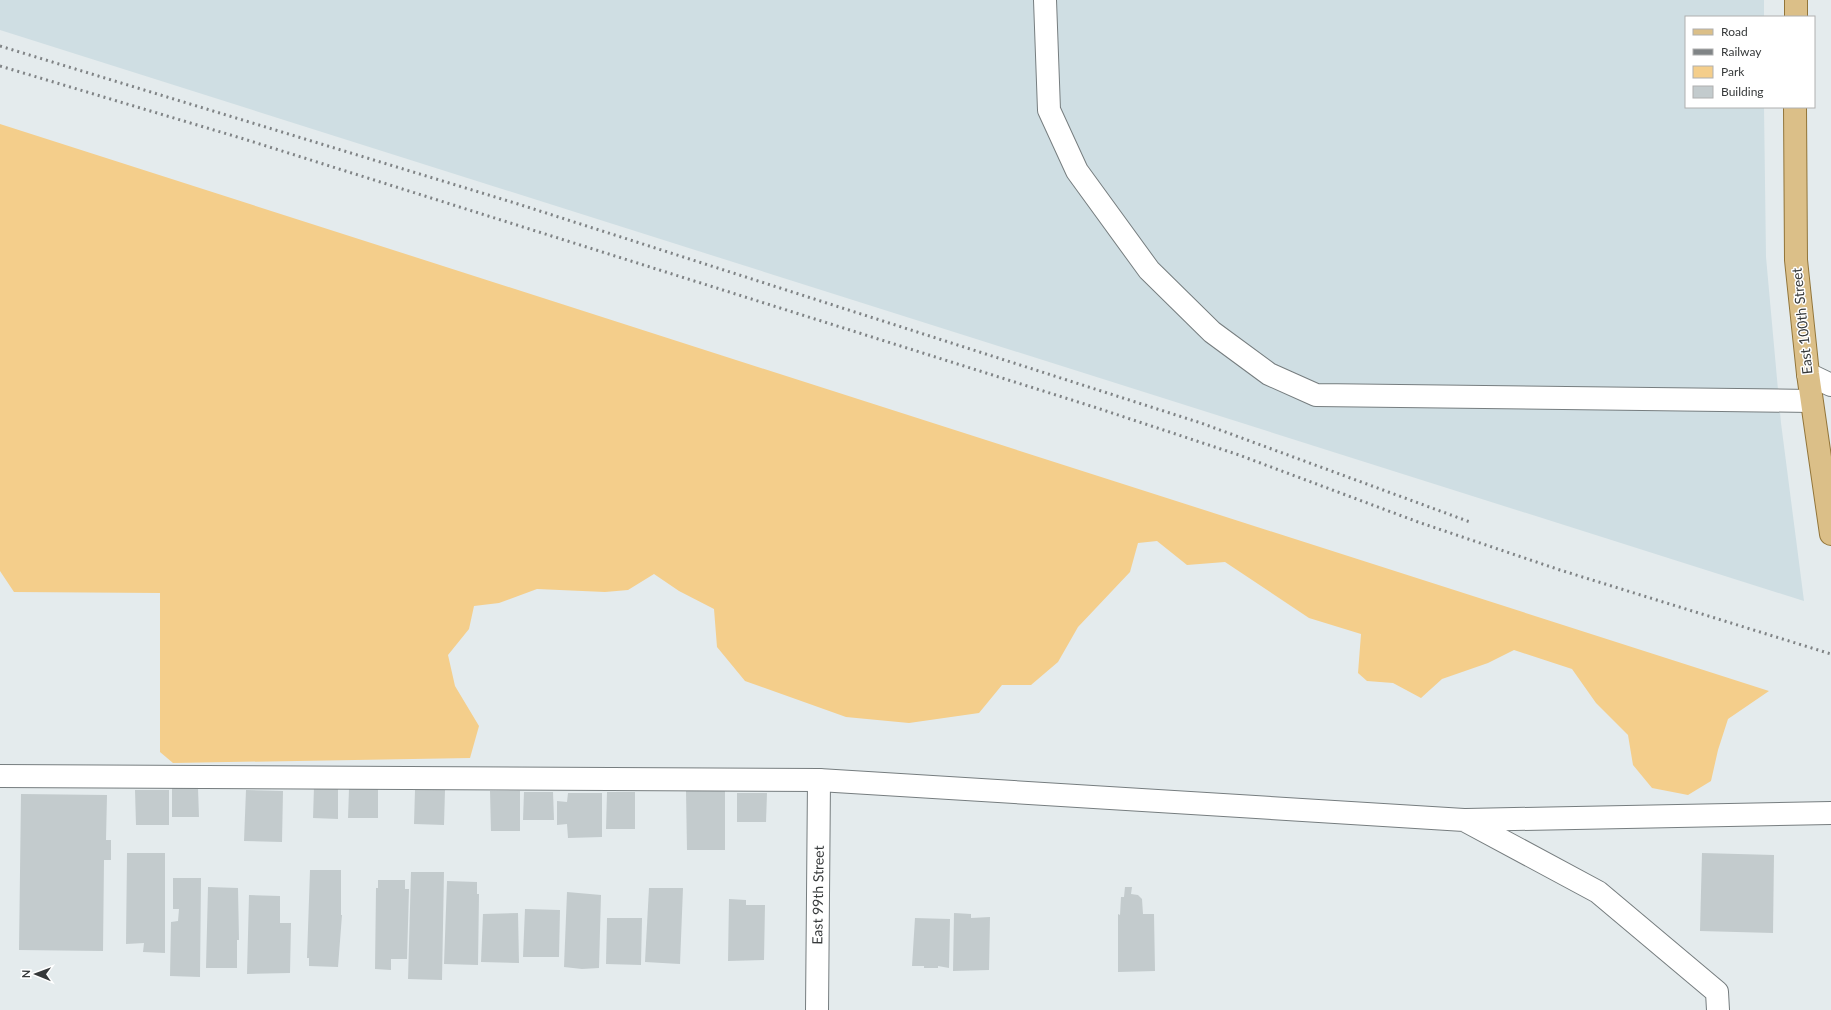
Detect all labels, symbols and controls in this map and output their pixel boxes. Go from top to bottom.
legend [1685,16,1815,108]
text: Road [1721,24,1748,39]
text: Railway [1721,44,1762,59]
text: Park [1721,64,1745,79]
text: Building [1721,84,1764,99]
street label: East 100th Street [1787,267,1816,375]
street label: East 99th Street [808,845,827,945]
north arrow [16,954,56,994]
text: N [19,969,32,978]

